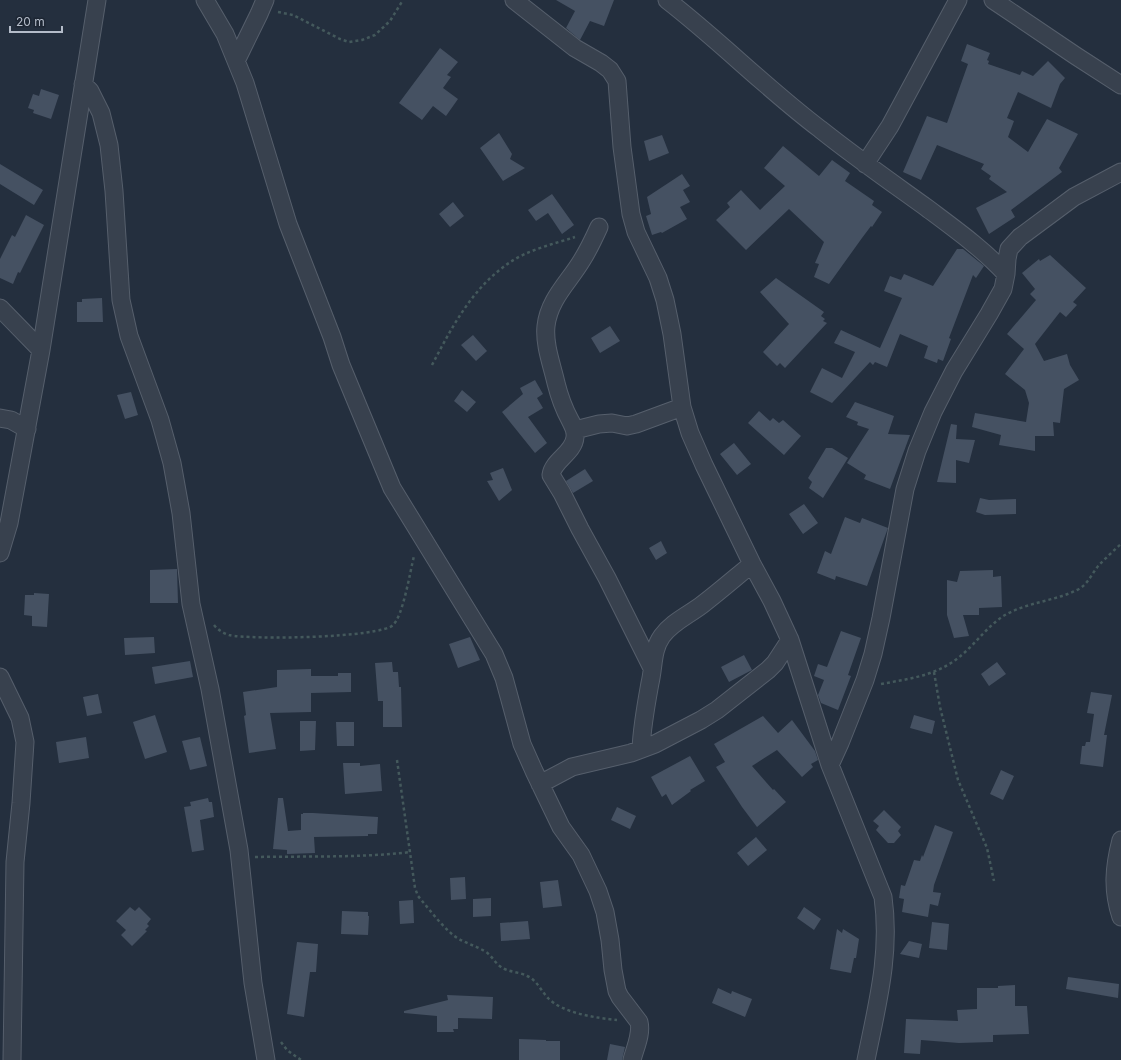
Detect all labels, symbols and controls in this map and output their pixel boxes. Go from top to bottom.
scale bar [10,8,62,34]
text: 20 m [16,14,45,29]

